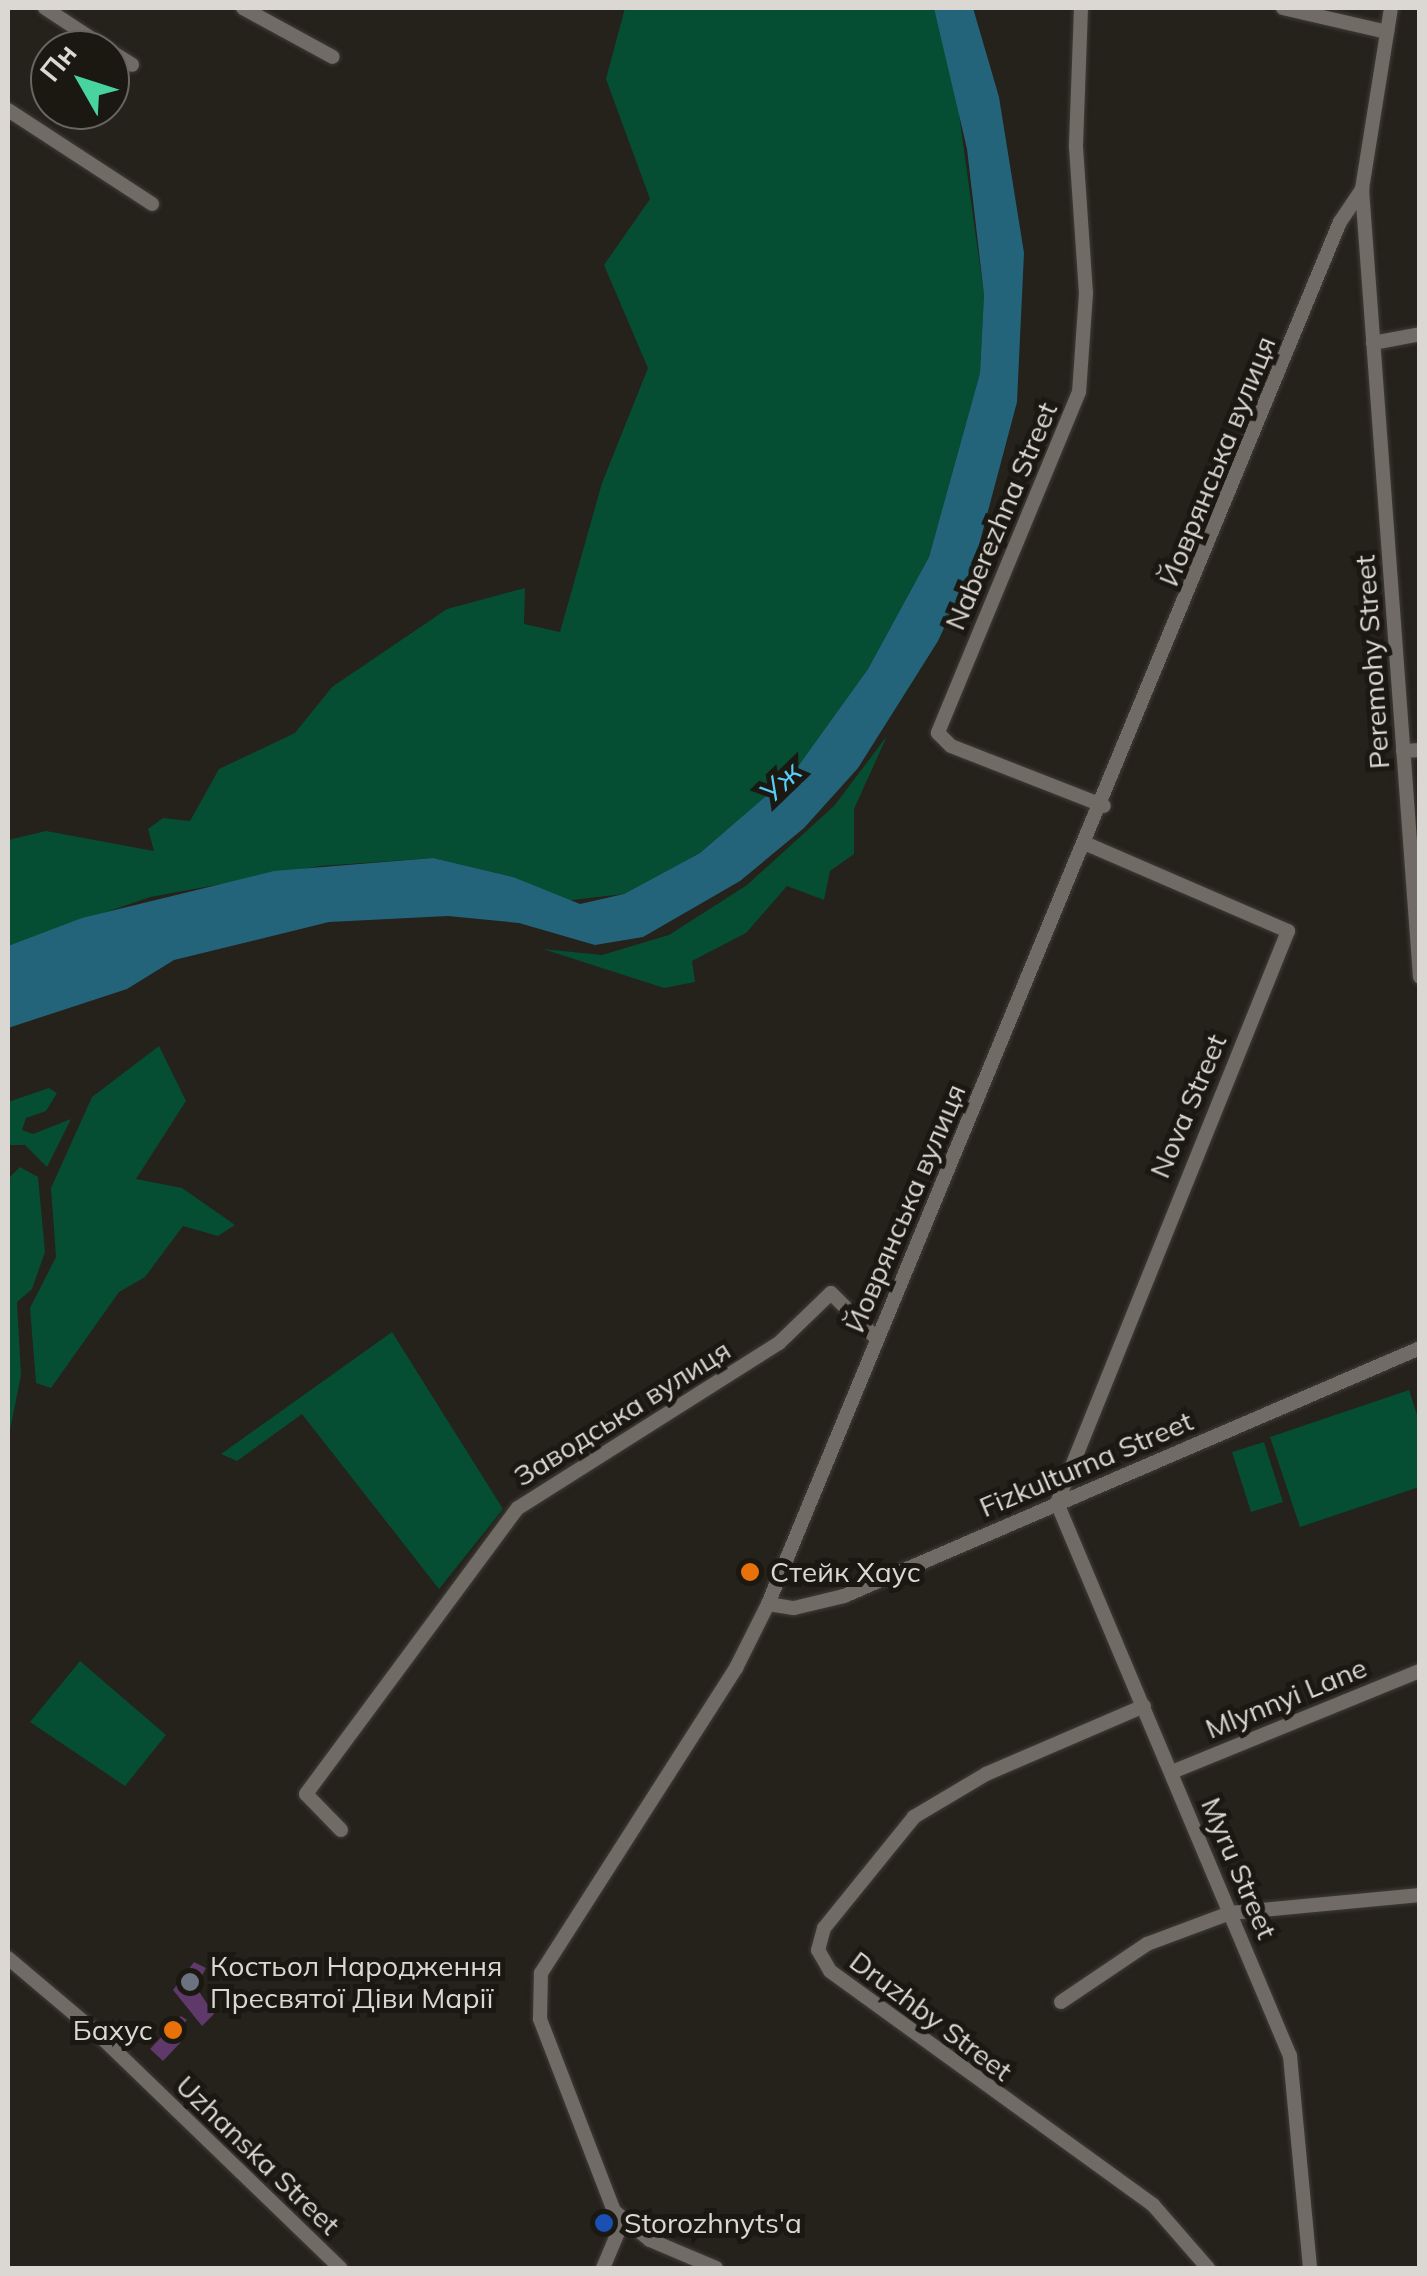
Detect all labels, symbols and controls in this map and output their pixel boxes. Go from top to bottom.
north arrow [30,30,130,130]
text: Пн [32,36,84,88]
street label: Йоврянська вулиця [1152,331,1282,591]
street label: Naberezhna Street [938,397,1064,635]
street label: Peremohy Street [1348,554,1396,770]
water label: Уж [752,754,808,810]
street label: Nova Street [1143,1029,1233,1183]
street label: Йоврянська вулиця [837,1079,973,1337]
street label: Заводська вулиця [508,1333,736,1493]
street label: Fizkulturna Street [974,1404,1198,1524]
place label: Стейк Хаус [770,1555,921,1589]
marker: Стейк Хаус [739,1561,761,1583]
street label: Mlynnyi Lane [1201,1650,1371,1746]
street label: Myru Street [1194,1792,1284,1944]
street label: Druzhby Street [843,1944,1019,2088]
place label: Костьол Народження Пресвятої Діви Марії [210,1949,502,2015]
marker: Костьол Народження Пресвятої Діви Марії [179,1971,201,1993]
place label: Бахус [73,2013,153,2047]
marker: Бахус [162,2019,184,2041]
street label: Uzhanska Street [169,2068,347,2242]
place label: Storozhnyts'a [624,2206,802,2240]
marker: Storozhnyts'a [593,2212,615,2234]

